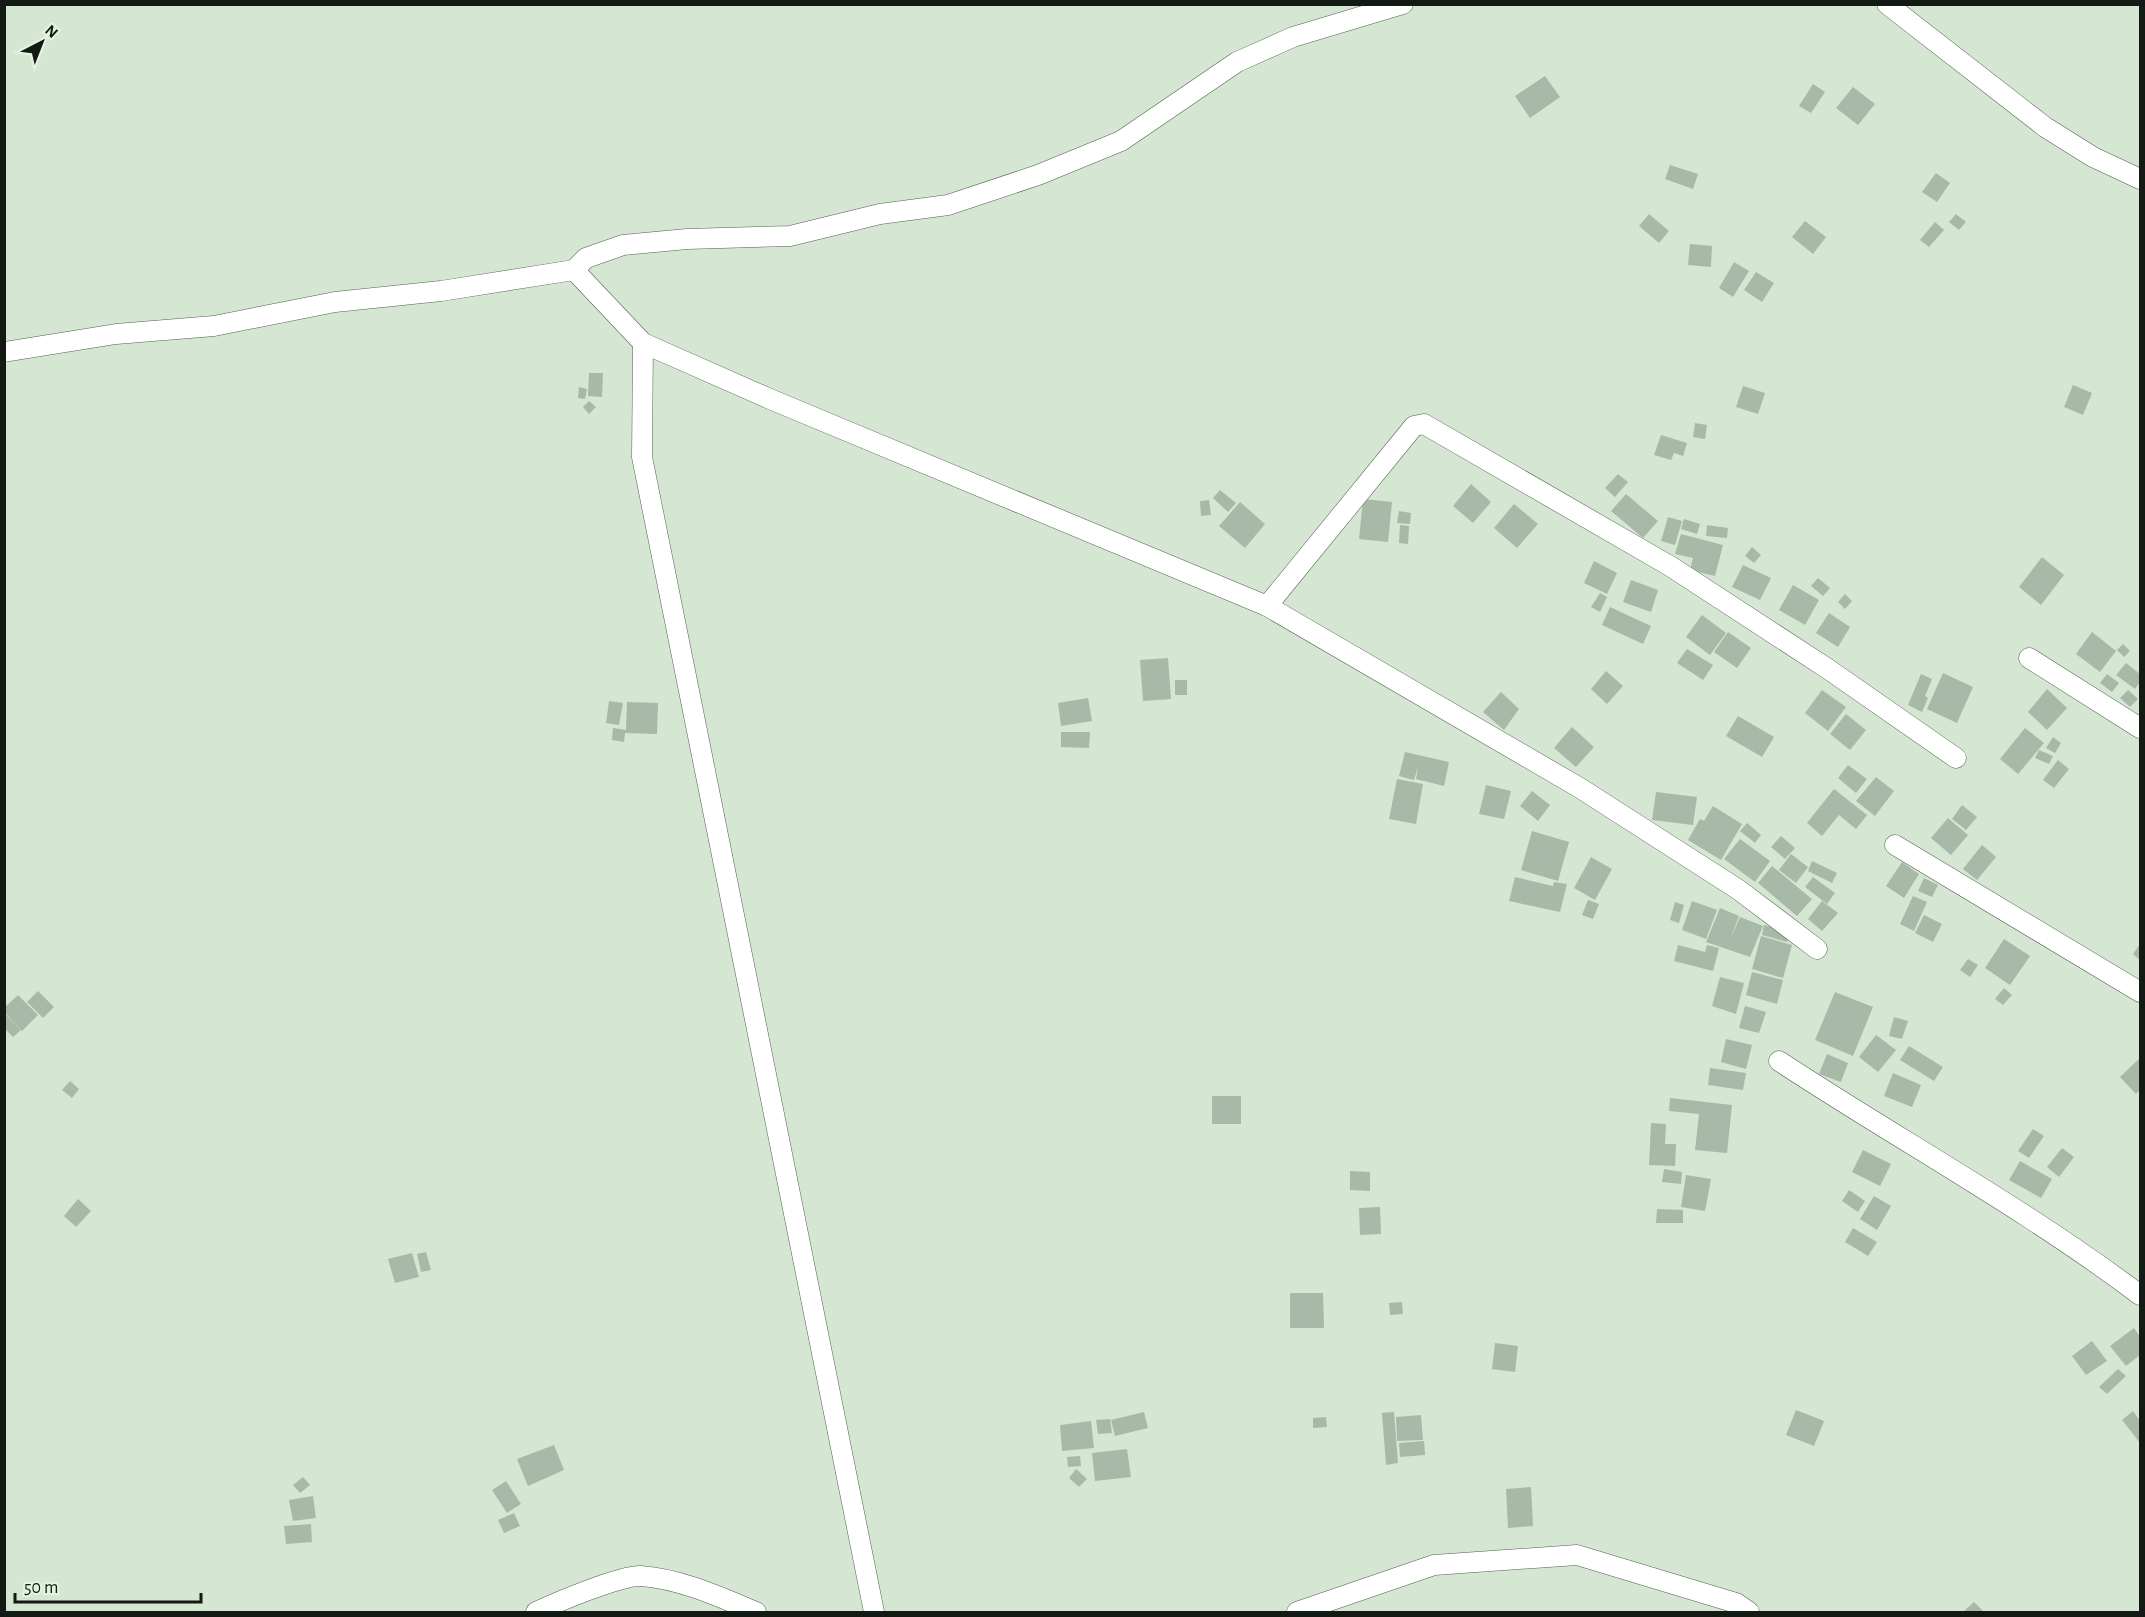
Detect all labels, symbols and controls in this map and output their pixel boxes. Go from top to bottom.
north arrow [12,12,72,72]
text: N [42,22,61,41]
scale bar [15,1566,201,1604]
text: 50 m [24,1579,58,1597]

